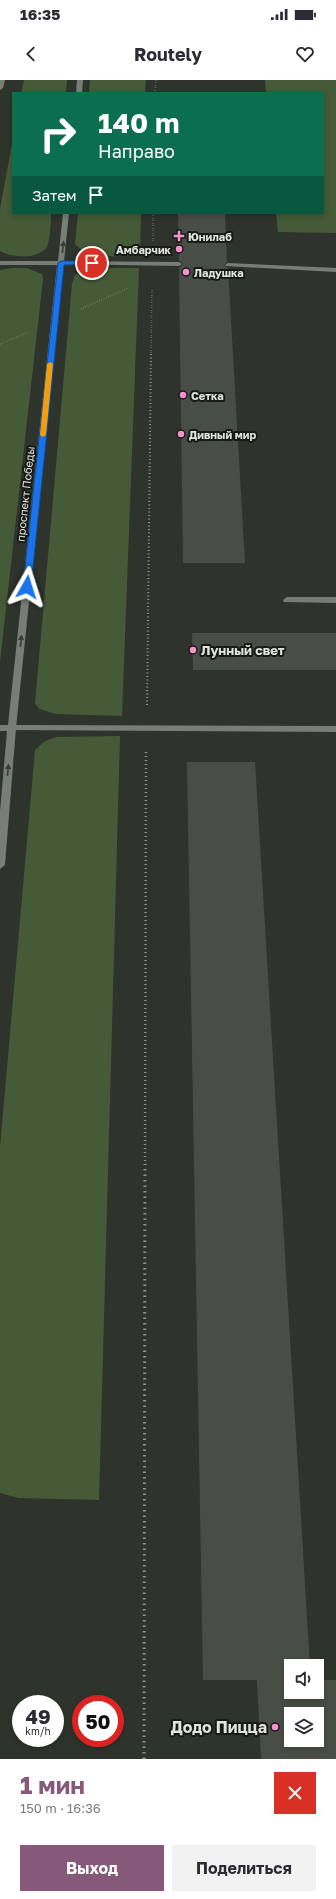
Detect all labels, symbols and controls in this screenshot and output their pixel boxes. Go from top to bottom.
text: 16:35 [20,5,60,23]
icon: back [20,43,42,65]
text: Routely [134,43,202,65]
icon: heart [294,43,316,65]
text: 140 m [98,106,180,139]
icon: right [32,108,84,160]
text: Направо [98,140,175,162]
icon: arrive [85,184,107,206]
text: Затем [32,186,77,204]
marker: Юнилаб [173,230,185,242]
place label: Юнилаб [188,230,232,243]
one-way arrow [59,241,66,253]
place label: Амбарчик [116,243,172,256]
marker: Амбарчик [174,244,184,254]
pin [75,246,109,280]
icon: arrive [81,252,103,274]
place label: Ладушка [194,266,244,279]
marker: Ладушка [181,267,191,277]
place label: Сетка [191,389,224,402]
marker: Сетка [178,390,188,400]
place label: Дивный мир [189,428,256,441]
marker: Дивный мир [176,429,186,439]
street label: проспект Победы [14,446,36,542]
position arrow [6,566,48,608]
one-way arrow [18,635,25,647]
place label: Лунный свет [201,642,285,658]
marker: Лунный свет [188,645,198,655]
one-way arrow [5,764,12,776]
map controls [284,1659,324,1747]
button: sound [284,1659,324,1699]
speed limit sign: 50 [72,1695,124,1747]
text: 49 [25,1704,51,1728]
button: layers [284,1707,324,1747]
place label: Додо Пицца [171,1717,267,1737]
marker: Додо Пицца [270,1722,280,1732]
text: km/h [25,1725,51,1737]
text: 1 мин [20,1770,85,1799]
button: close [274,1772,316,1814]
text: 150 m · 16:36 [20,1800,101,1816]
button: Выход [20,1845,164,1891]
button: Поделиться [172,1845,316,1891]

